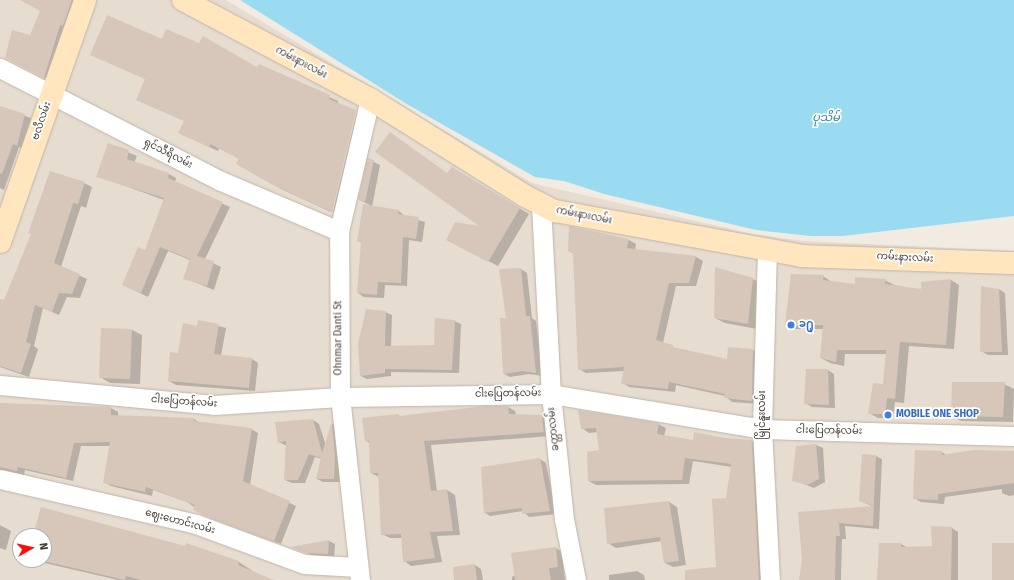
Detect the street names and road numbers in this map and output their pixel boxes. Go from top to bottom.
street label: ကမ်းနားလမ်း [273,44,329,82]
street label: ဗလီလမ်း [30,100,54,142]
street label: ရှင်သီရိလမ်း [142,137,194,171]
street label: ကမ်းနားလမ်း [555,205,613,227]
street label: ကမ်းနားလမ်း [876,251,934,265]
street label: Ohnmar Danti St [333,301,345,375]
street label: ငါးပြေတန်လမ်း [475,387,541,401]
street label: မြိုင်နူးလမ်း [757,390,769,440]
street label: ငါးပြေတန်လမ်း [151,394,217,410]
street label: ခတ္တာလမ်း [546,406,562,452]
street label: ငါးပြေတန်လမ်း [796,424,862,438]
street label: ဈေးဟောင်းလမ်း [144,507,216,537]

